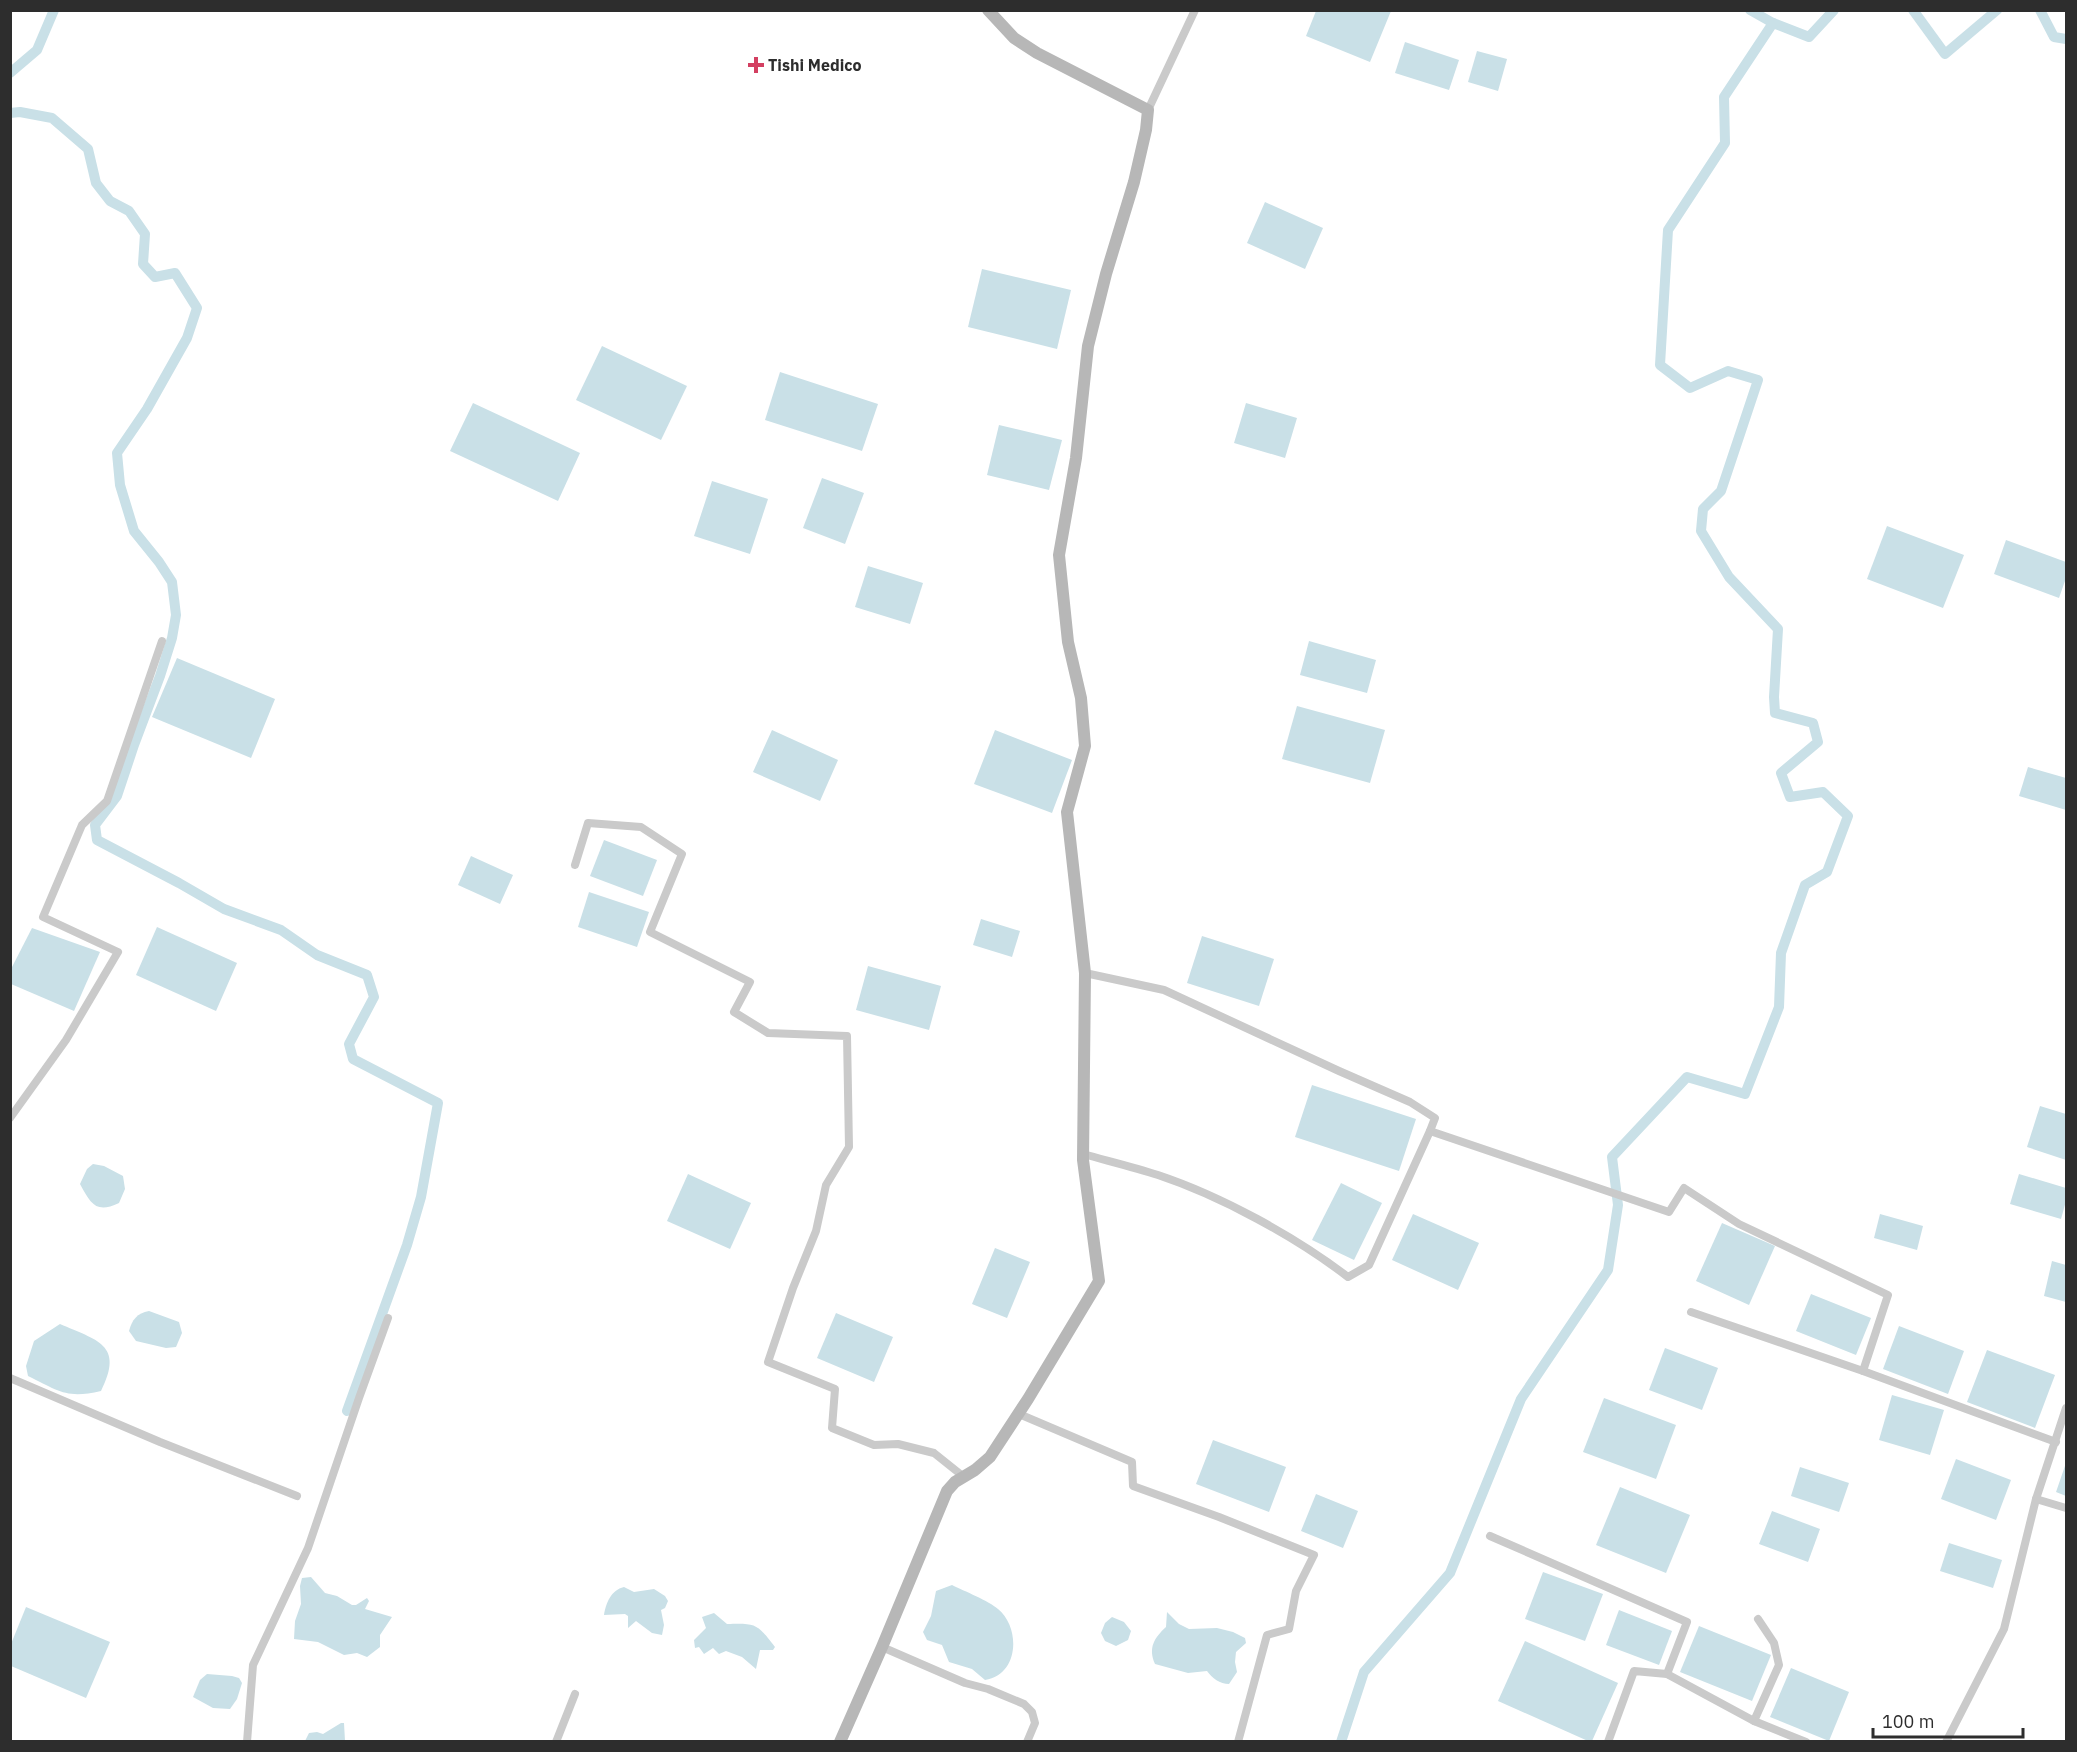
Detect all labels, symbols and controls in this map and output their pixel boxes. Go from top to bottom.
place label: Tishi Medico [768,55,862,75]
marker: Tishi Medico [749,58,763,72]
scale bar [1873,1701,2023,1739]
text: 100 m [1882,1710,1934,1733]

